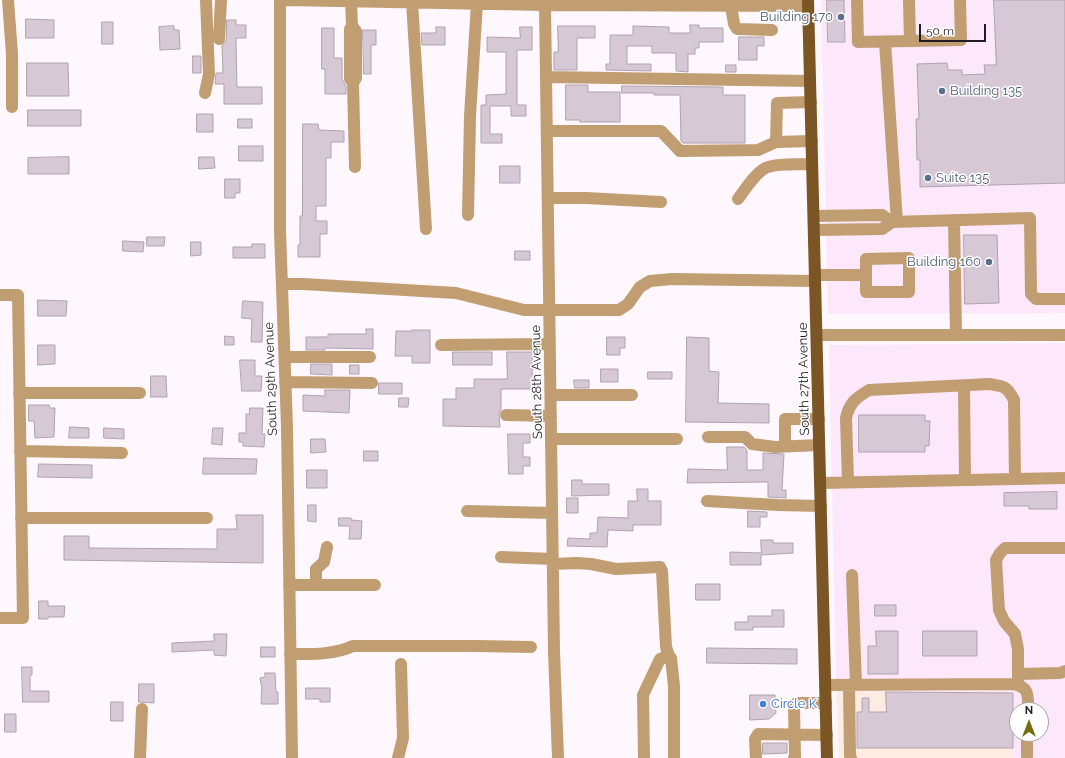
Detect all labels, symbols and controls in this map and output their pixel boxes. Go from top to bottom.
place label: Building 170 [760,9,833,25]
marker: Building 170 [836,12,846,22]
scale bar [921,16,988,42]
text: 50 m [926,24,954,38]
place label: Building 135 [950,83,1022,99]
marker: Building 135 [937,86,947,96]
place label: Suite 135 [936,170,989,186]
marker: Suite 135 [923,173,933,183]
place label: Building 160 [907,254,981,270]
marker: Building 160 [984,257,994,267]
street label: South 29th Avenue [261,322,281,436]
street label: South 27th Avenue [795,322,813,436]
street label: South 28th Avenue [528,325,546,439]
place label: Circle K [771,696,817,712]
marker: Circle K [758,699,768,709]
north arrow [1009,702,1049,742]
text: N [1025,704,1033,717]

